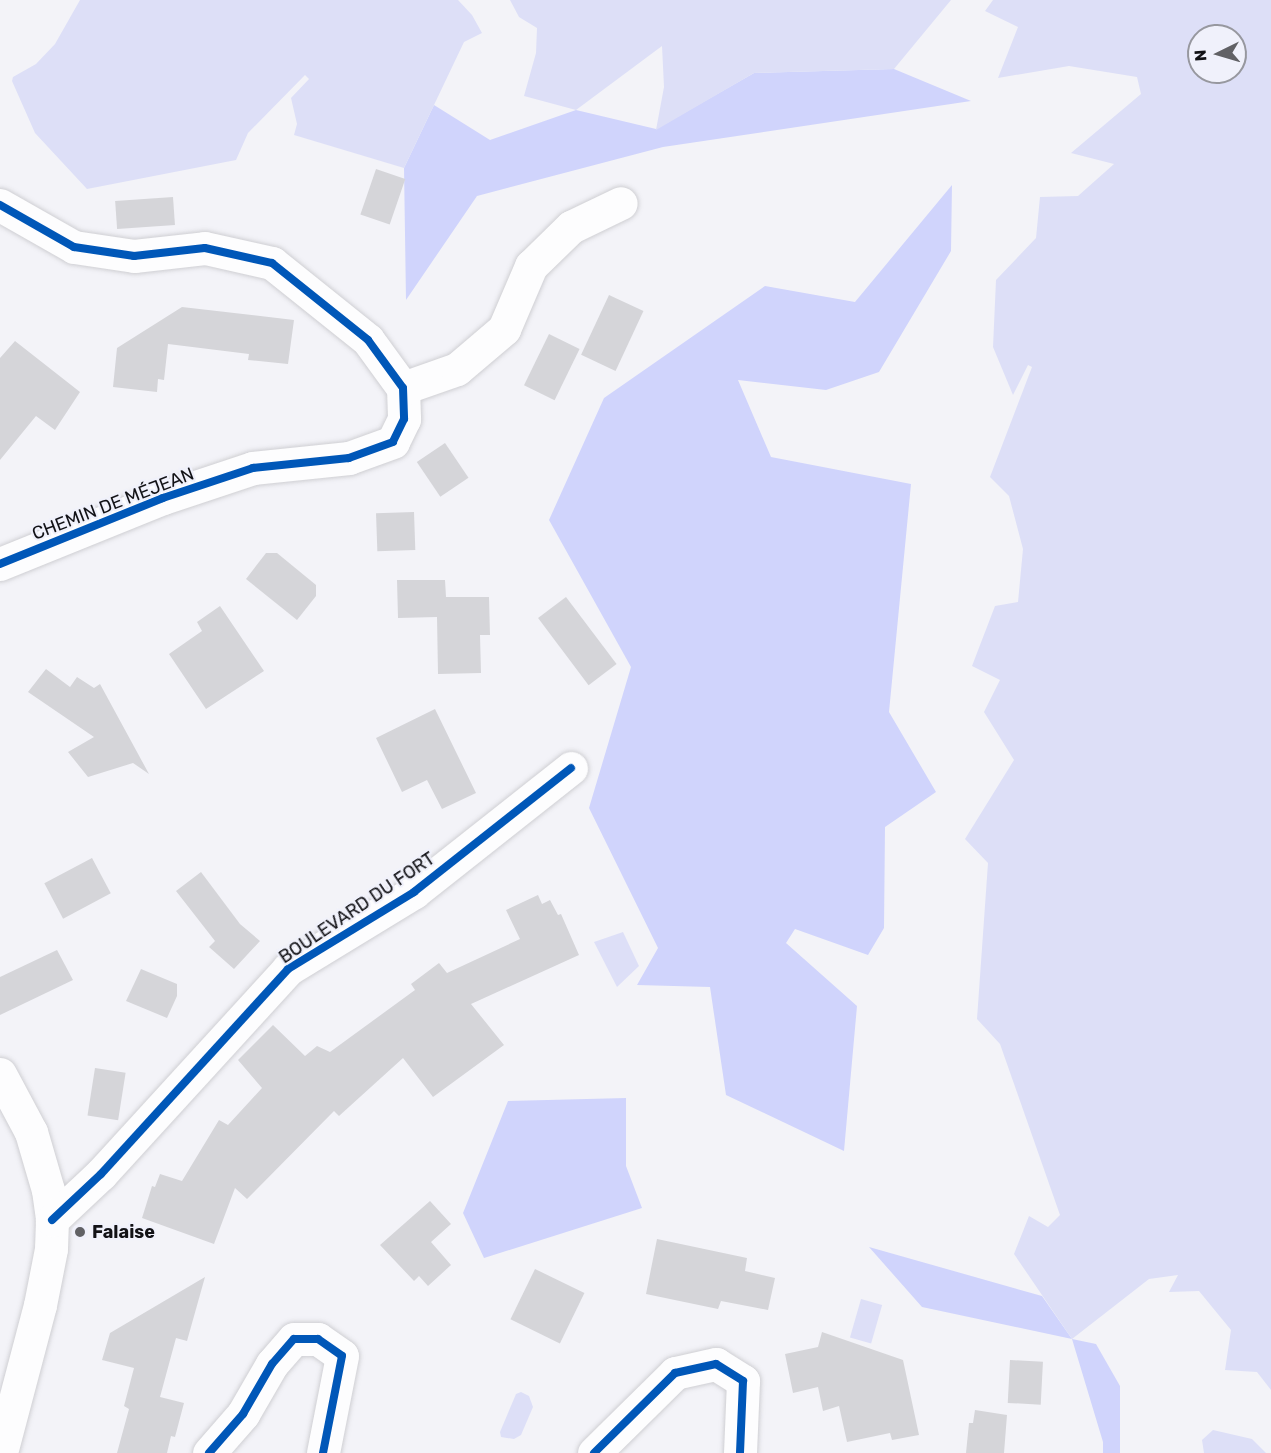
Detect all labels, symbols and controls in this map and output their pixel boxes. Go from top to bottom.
north arrow [1187,24,1247,84]
text: N [1191,49,1211,62]
street label: CHEMIN DE MÉJEAN [29,463,197,545]
street label: BOULEVARD DU FORT [275,848,439,968]
place label: Falaise [92,1221,155,1243]
marker: Falaise [73,1225,87,1239]

